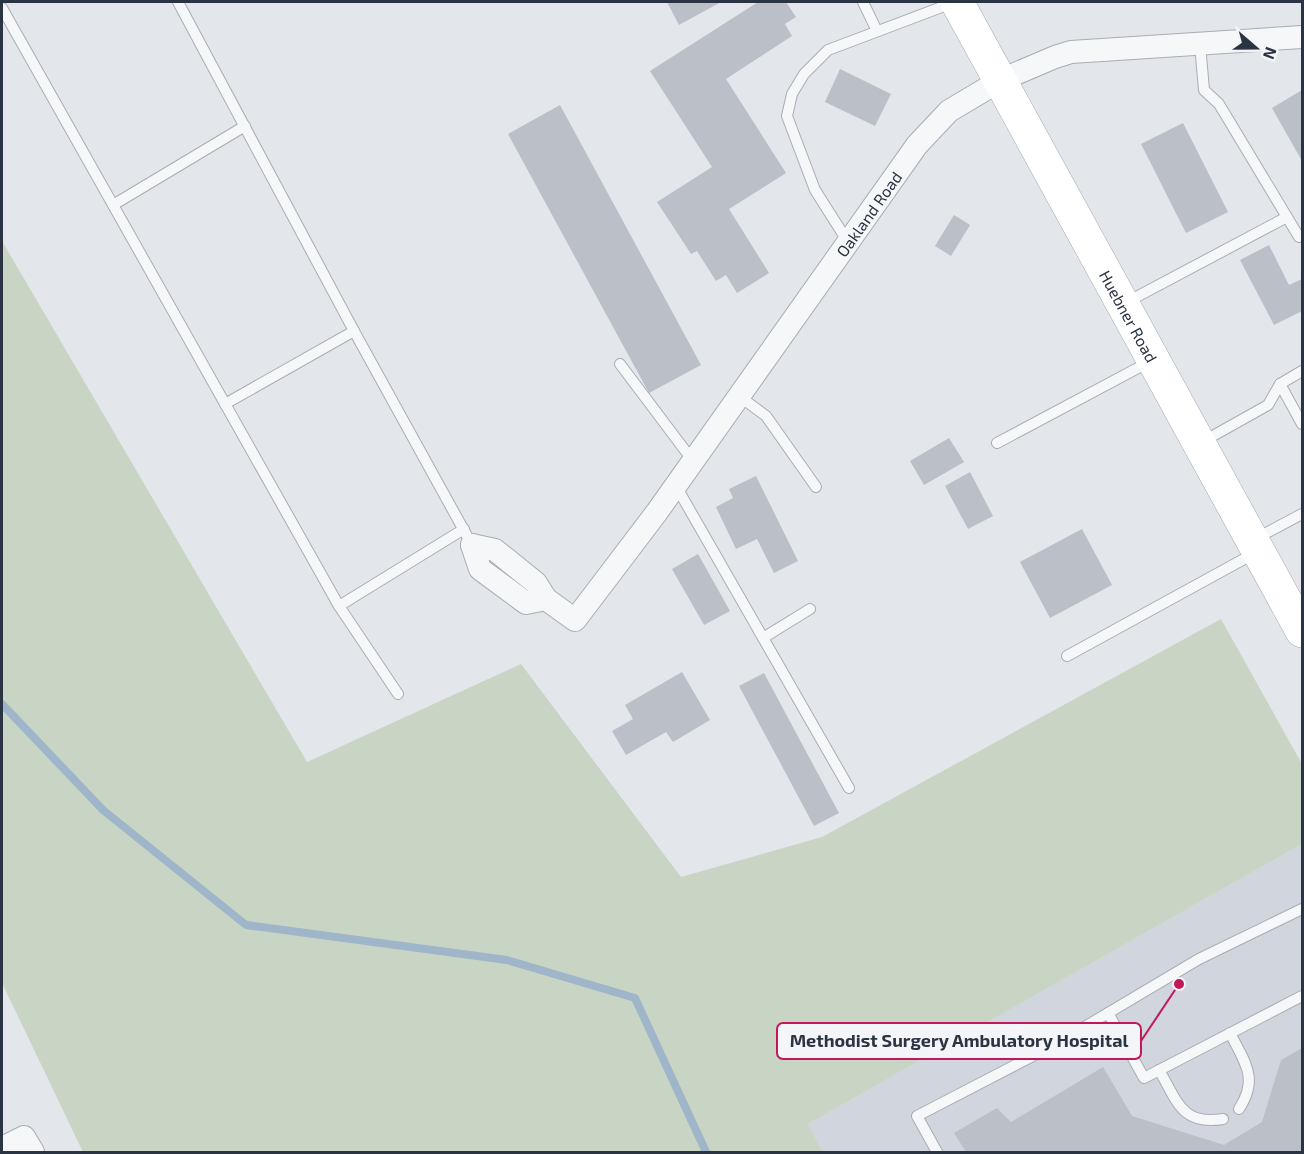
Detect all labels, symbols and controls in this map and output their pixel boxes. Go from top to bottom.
north arrow [1226,18,1286,78]
text: N [1260,45,1281,62]
street label: Oakland Road [832,167,905,260]
street label: Huebner Road [1096,267,1162,365]
callout: Methodist Surgery Ambulatory Hospital [777,1023,1141,1059]
text: Methodist Surgery Ambulatory Hospital [790,1029,1128,1051]

